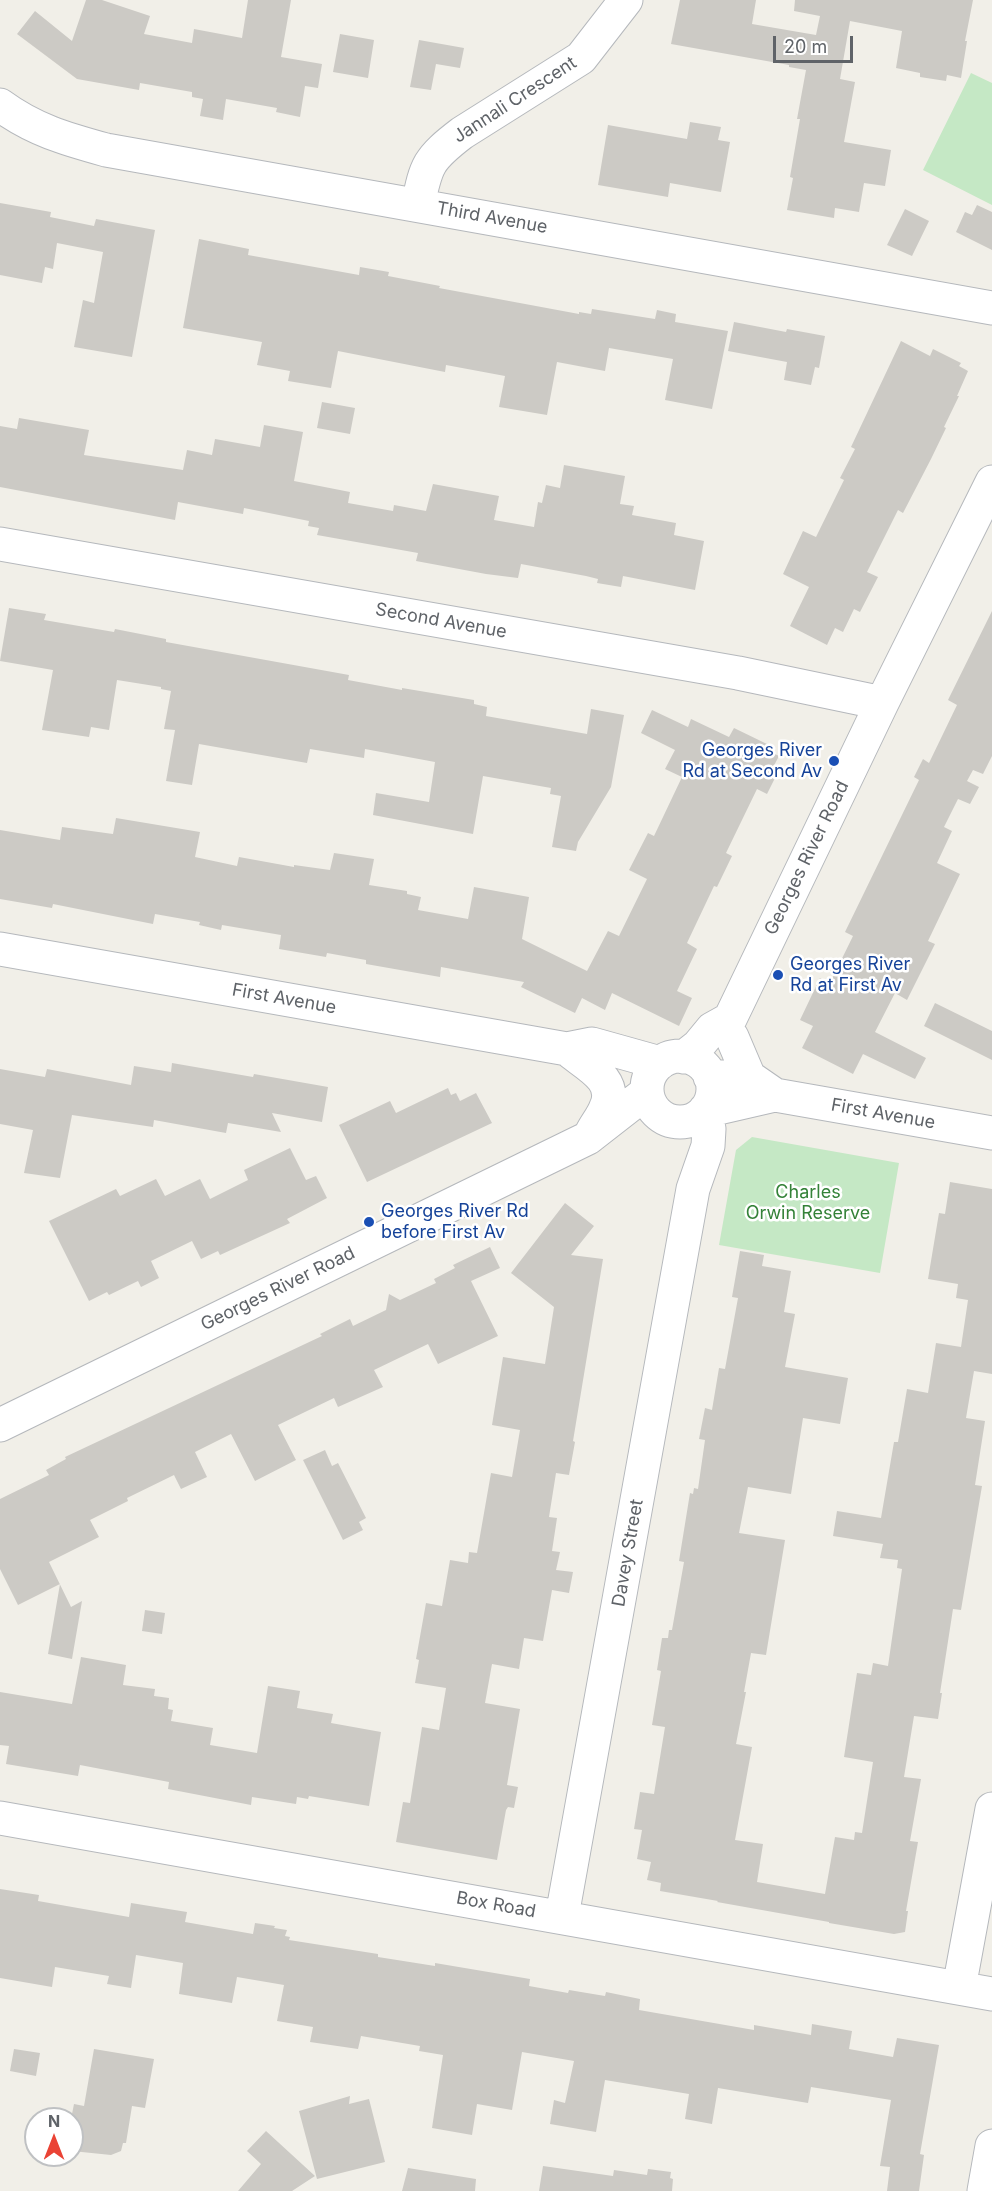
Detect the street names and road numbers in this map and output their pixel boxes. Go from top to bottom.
street label: Jannali Crescent [449,52,581,148]
street label: Third Avenue [435,198,549,238]
street label: Second Avenue [374,599,508,643]
street label: Georges River Road [760,777,854,939]
street label: First Avenue [230,979,338,1019]
street label: First Avenue [829,1094,937,1134]
street label: Georges River Road [197,1242,359,1336]
street label: Davey Street [608,1498,648,1608]
street label: Box Road [454,1887,538,1923]

